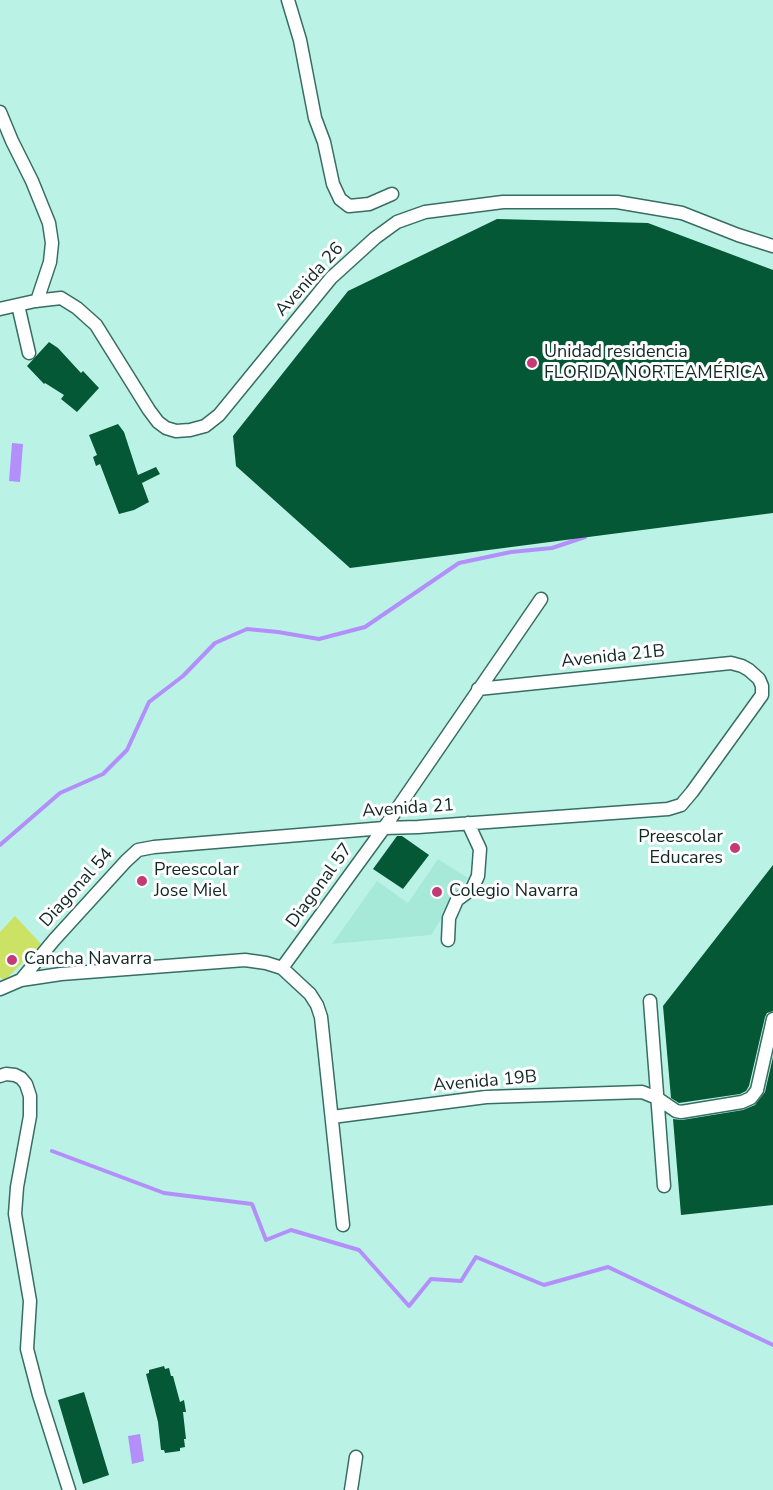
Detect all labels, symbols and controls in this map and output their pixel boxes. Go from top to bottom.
street label: Avenida 26 [271,239,349,321]
place label: Unidad residencia FLORIDA NORTEAMÉRICA [544,342,765,385]
marker: Unidad residencia FLORIDA NORTEAMÉRICA [525,356,539,370]
street label: Avenida 21B [560,641,666,673]
street label: Avenida 21 [361,795,455,823]
place label: Preescolar Educares [638,827,723,870]
street label: Diagonal 57 [282,840,358,932]
marker: Preescolar Educares [728,841,742,855]
street label: Diagonal 54 [36,844,118,932]
place label: Preescolar Jose Miel [154,860,239,902]
marker: Preescolar Jose Miel [135,874,149,888]
place label: Colegio Navarra [449,881,578,903]
marker: Colegio Navarra [430,885,444,899]
place label: Cancha Navarra [24,949,152,971]
marker: Cancha Navarra [5,953,19,967]
street label: Avenida 19B [432,1067,538,1097]

